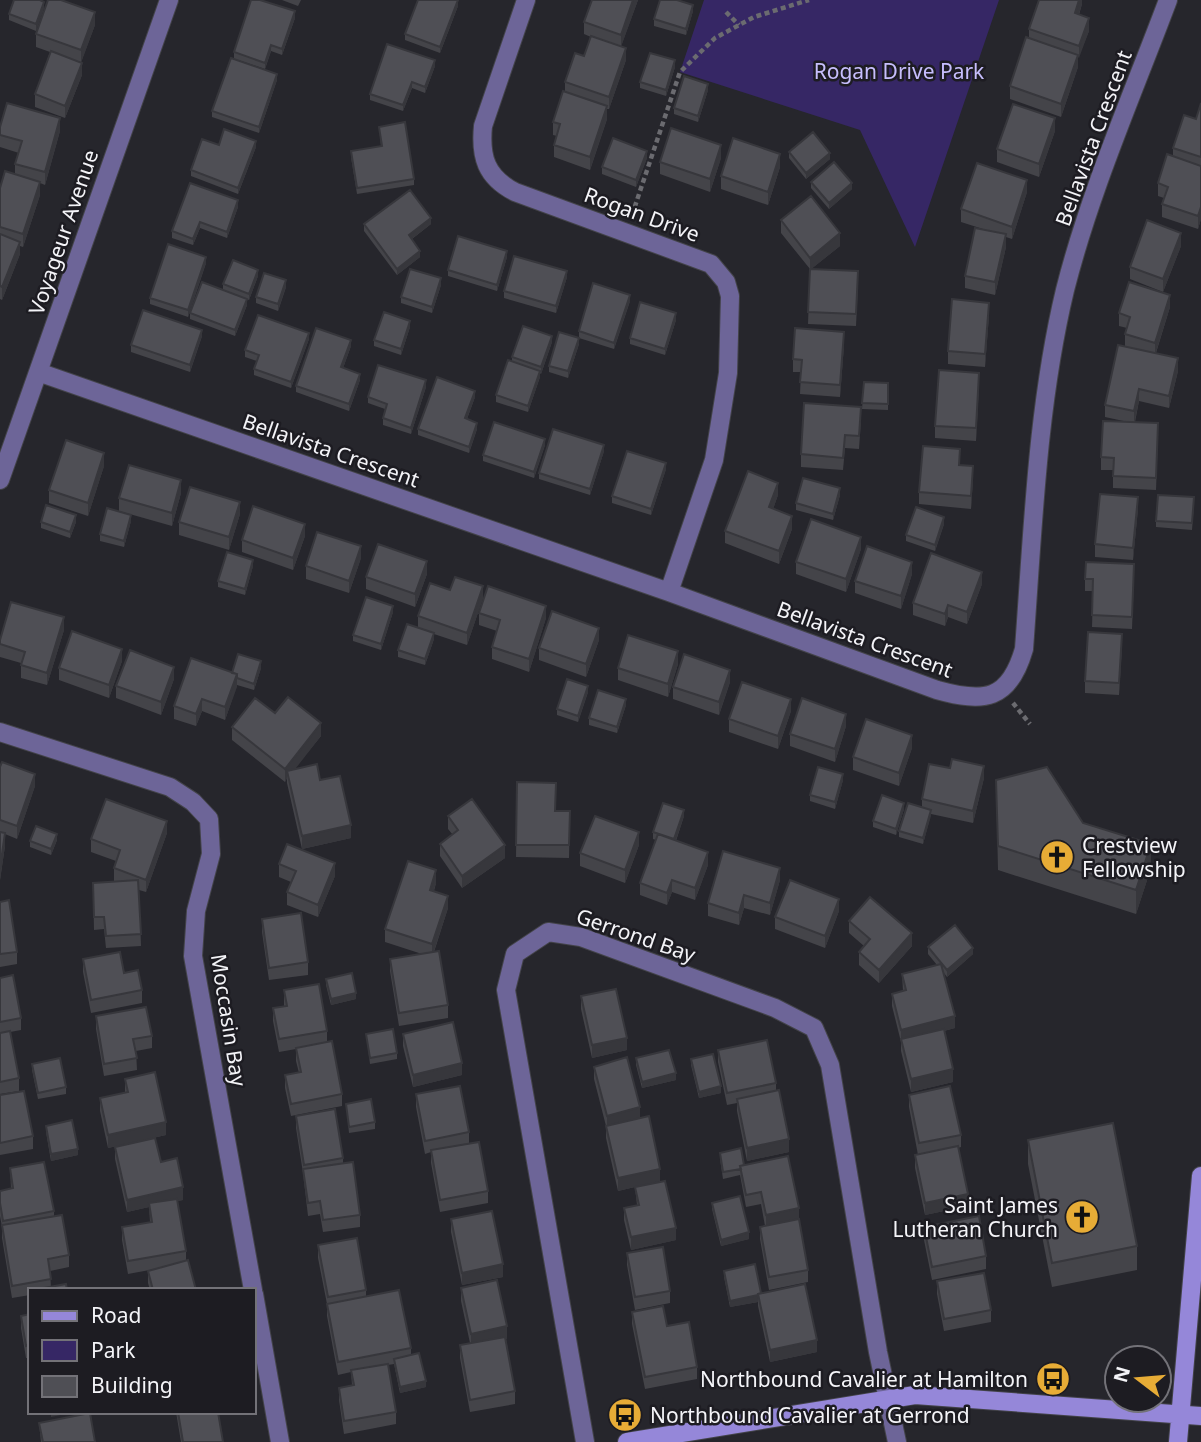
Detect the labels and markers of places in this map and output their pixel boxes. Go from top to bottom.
place label: Crestview Fellowship [1082,831,1186,883]
church icon: Crestview Fellowship [1038,838,1076,876]
place label: Saint James Lutheran Church [893,1191,1058,1243]
church icon: Saint James Lutheran Church [1063,1198,1101,1236]
bus stop icon: Northbound Cavalier at Hamilton [1034,1360,1072,1398]
place label: Northbound Cavalier at Hamilton [700,1365,1028,1393]
bus stop icon: Northbound Cavalier at Gerrond [606,1396,644,1434]
place label: Northbound Cavalier at Gerrond [650,1401,970,1429]

